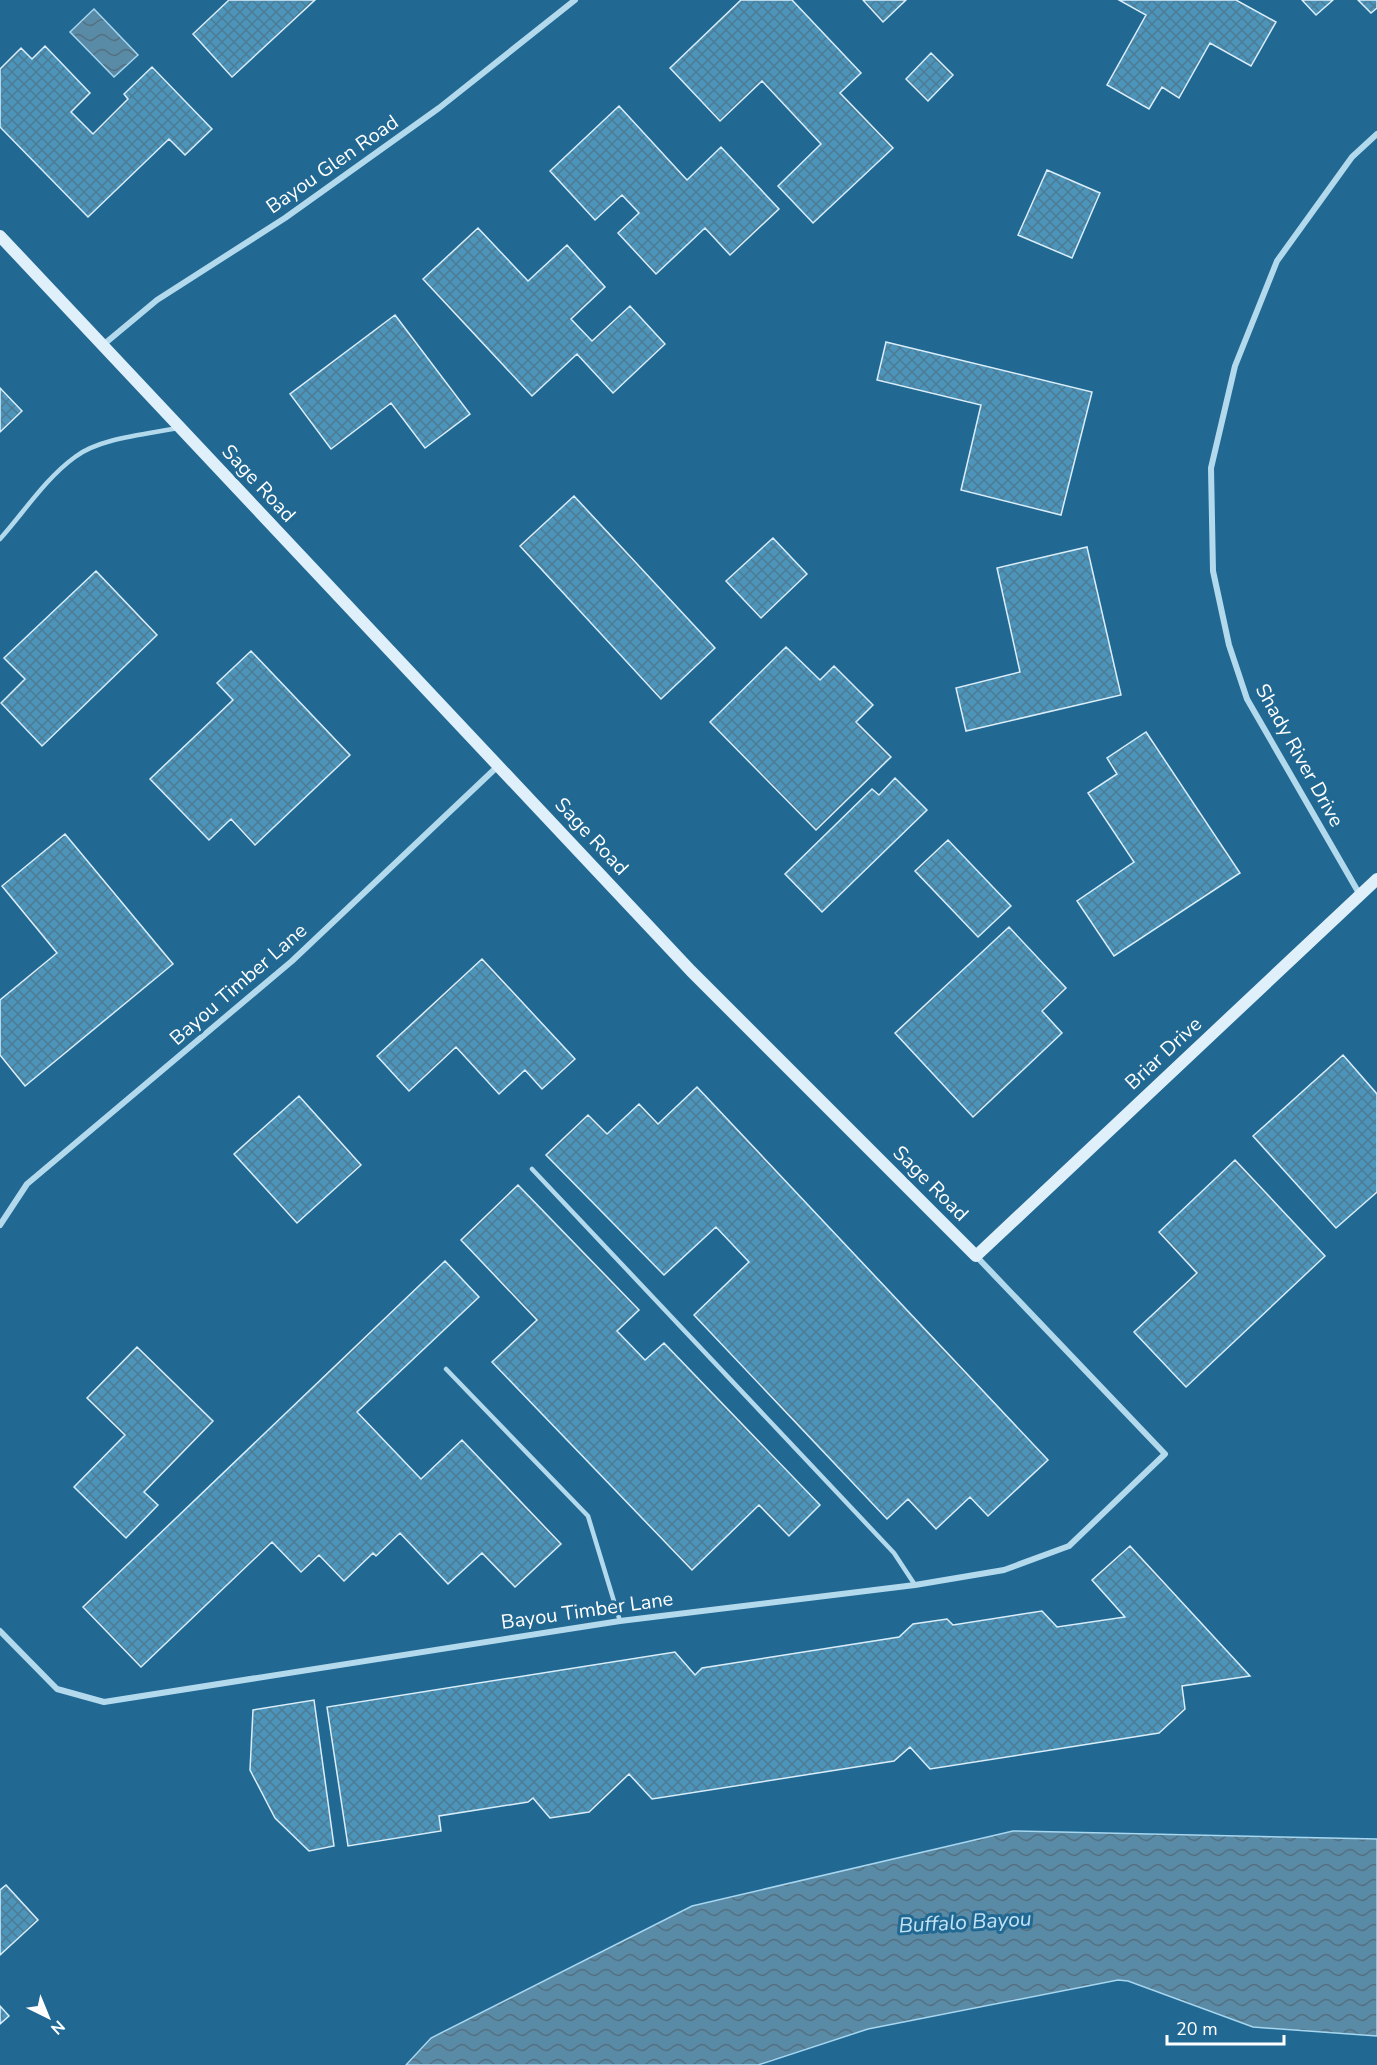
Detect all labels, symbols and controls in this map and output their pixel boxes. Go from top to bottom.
street label: Bayou Glen Road [261,109,404,220]
street label: Sage Road [216,439,302,528]
street label: Shady River Drive [1249,679,1350,832]
street label: Sage Road [549,792,635,881]
street label: Bayou Timber Lane [164,917,313,1051]
street label: Briar Drive [1119,1011,1208,1096]
street label: Sage Road [887,1140,974,1227]
street label: Bayou Timber Lane [499,1585,675,1636]
water label: Buffalo Bayou [898,1905,1032,1939]
north arrow [18,1987,78,2047]
scale bar [1167,2008,1284,2046]
text: N [46,2015,69,2039]
text: 20 m [1176,2017,1218,2041]

